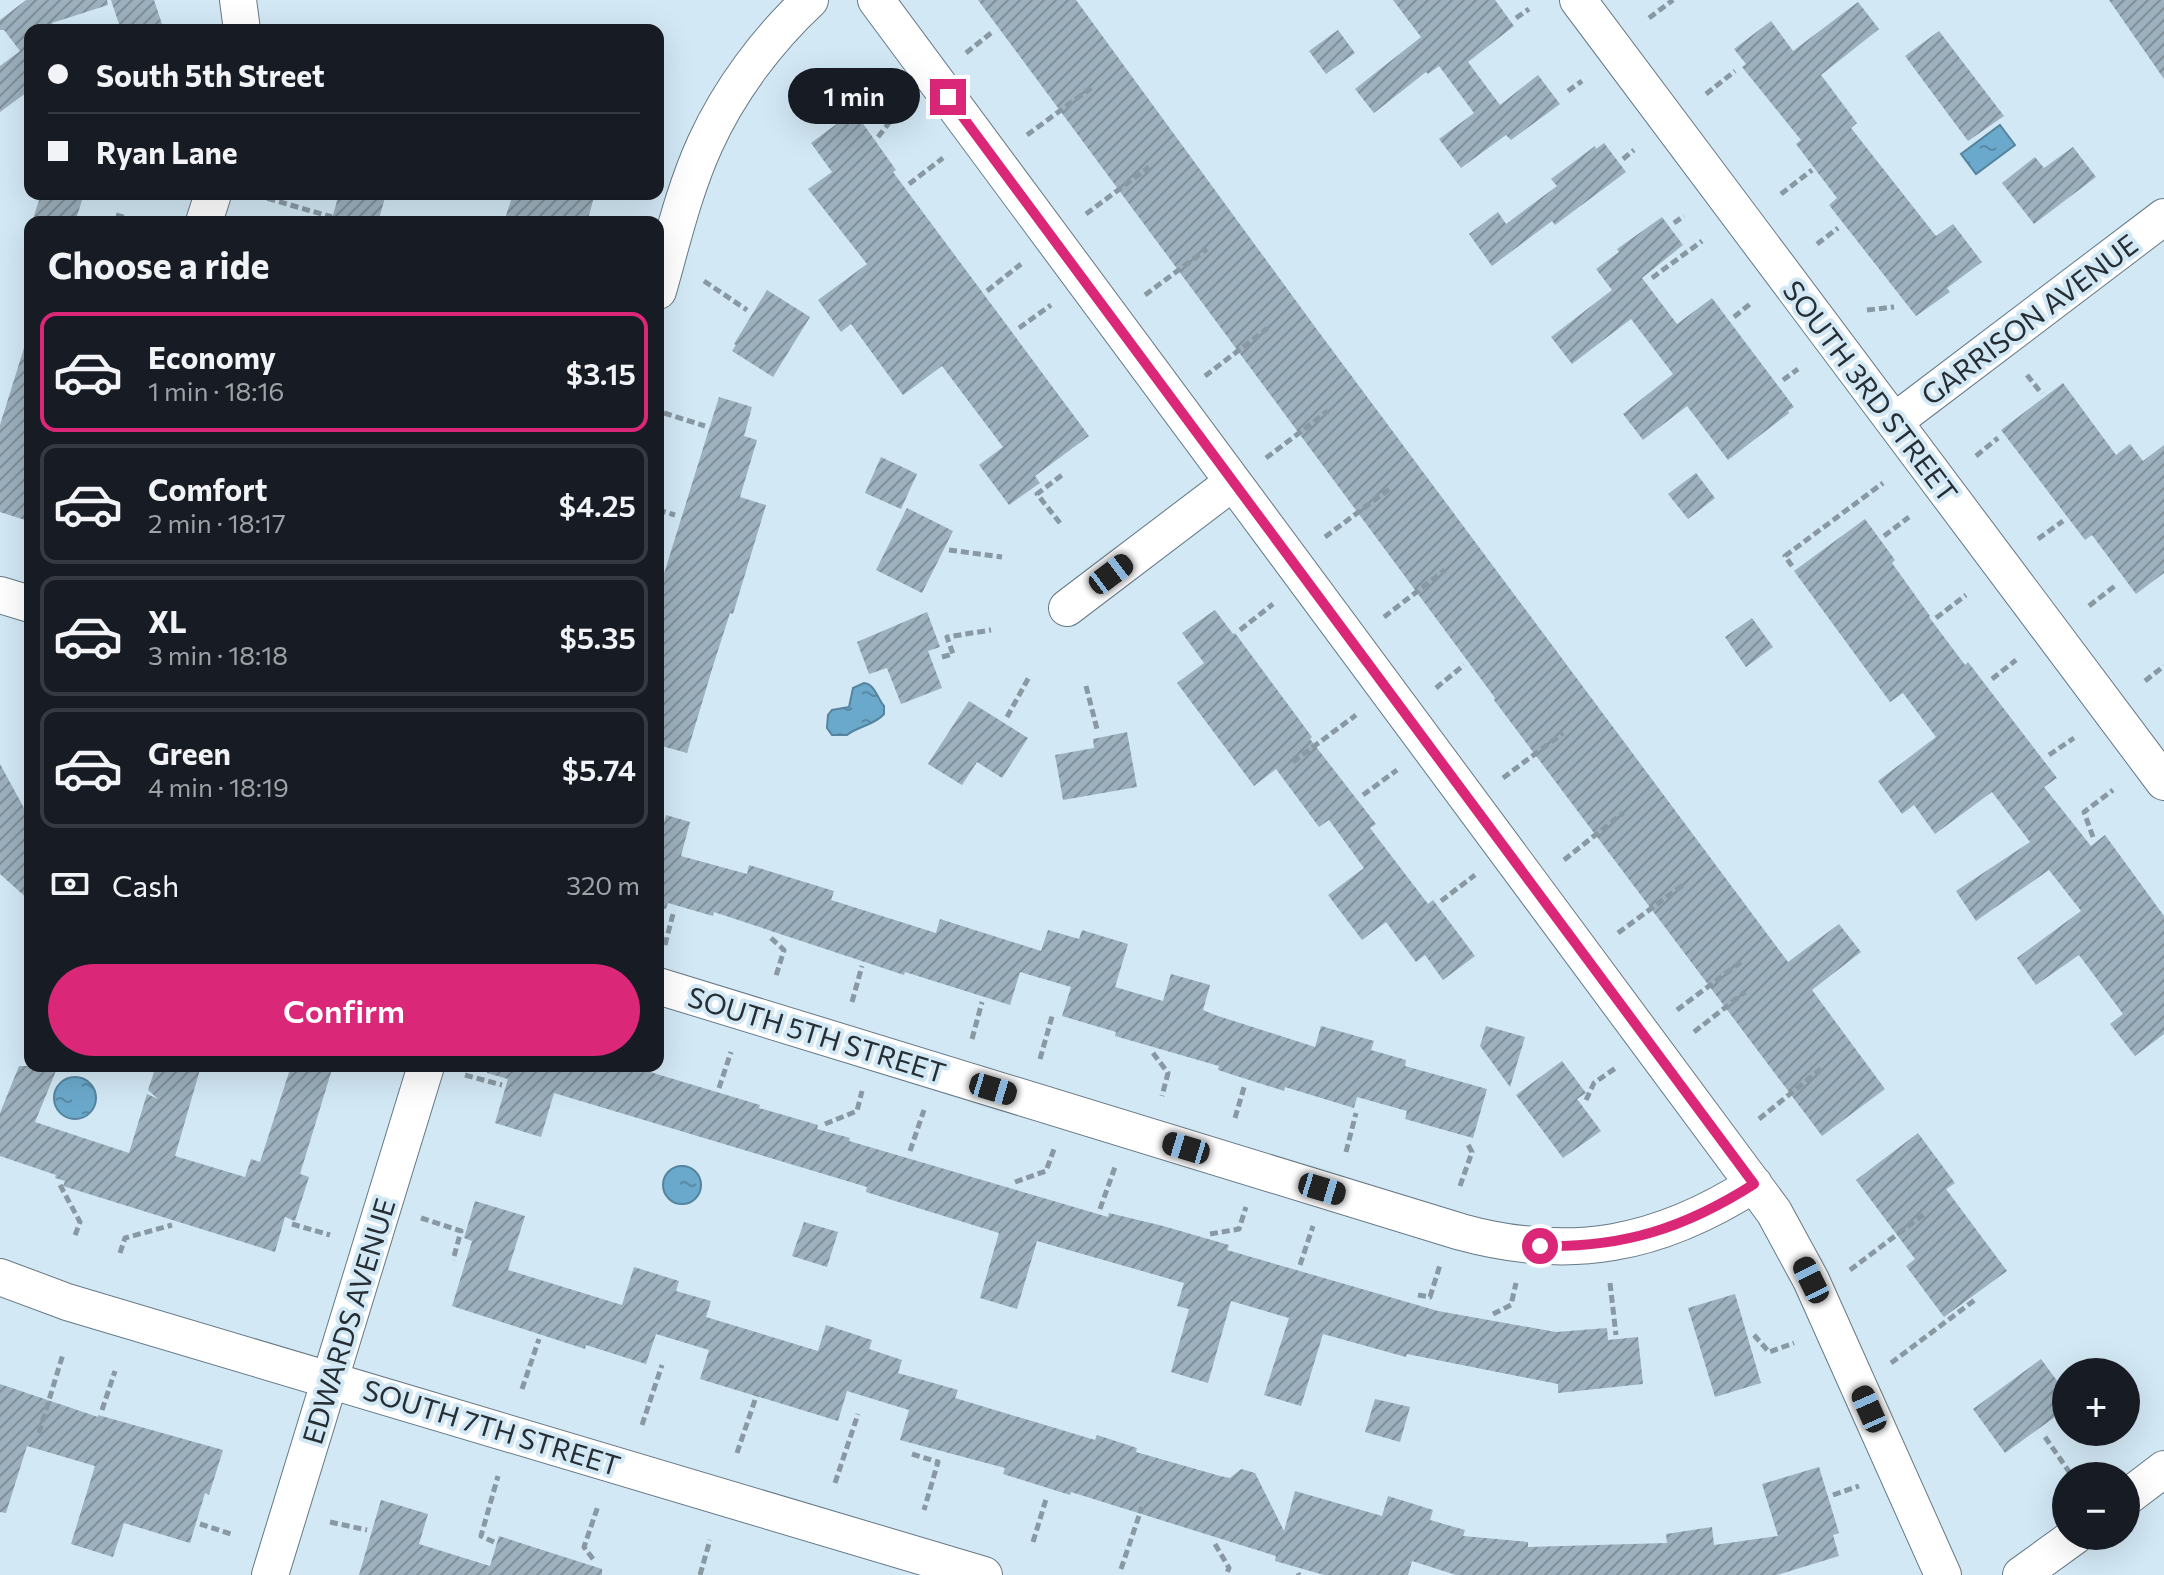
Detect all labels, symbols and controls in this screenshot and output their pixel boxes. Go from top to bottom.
text: South 5th Street [96,56,325,93]
callout: 1 min [788,69,920,125]
route end [930,79,966,115]
text: 1 min [823,80,885,111]
text: Ryan Lane [96,133,238,170]
street label: GARRISON AVENUE [1914,227,2144,411]
text: Choose a ride [48,242,269,286]
street label: SOUTH 3RD STREET [1777,273,1965,509]
icon: car [52,336,124,408]
text: Economy [148,338,276,375]
text: $3.15 [566,354,636,391]
text: 1 min · 18:16 [148,375,284,406]
icon: car [52,468,124,540]
text: Comfort [148,470,267,507]
text: $4.25 [559,486,636,523]
text: 2 min · 18:17 [148,507,286,538]
car [1085,550,1137,598]
icon: car [52,600,124,672]
text: XL [148,602,187,639]
text: $5.35 [560,618,636,655]
text: 3 min · 18:18 [148,639,288,670]
icon: car [52,732,124,804]
text: Green [148,734,231,771]
text: $5.74 [562,750,636,787]
text: 4 min · 18:19 [148,771,289,802]
icon: cash [48,862,92,906]
text: Cash [112,866,179,903]
text: 320 m [566,869,640,900]
button: Confirm [48,964,640,1056]
street label: SOUTH 5TH STREET [684,979,950,1089]
car [967,1071,1019,1107]
car [1160,1130,1212,1166]
car [1296,1171,1348,1207]
street label: EDWARDS AVENUE [294,1194,402,1448]
route start [1522,1228,1558,1264]
car [1790,1253,1832,1307]
map controls [2052,1358,2140,1550]
button: + [2052,1358,2140,1446]
street label: SOUTH 7TH STREET [359,1372,625,1482]
car [1848,1382,1890,1436]
button: − [2052,1462,2140,1550]

